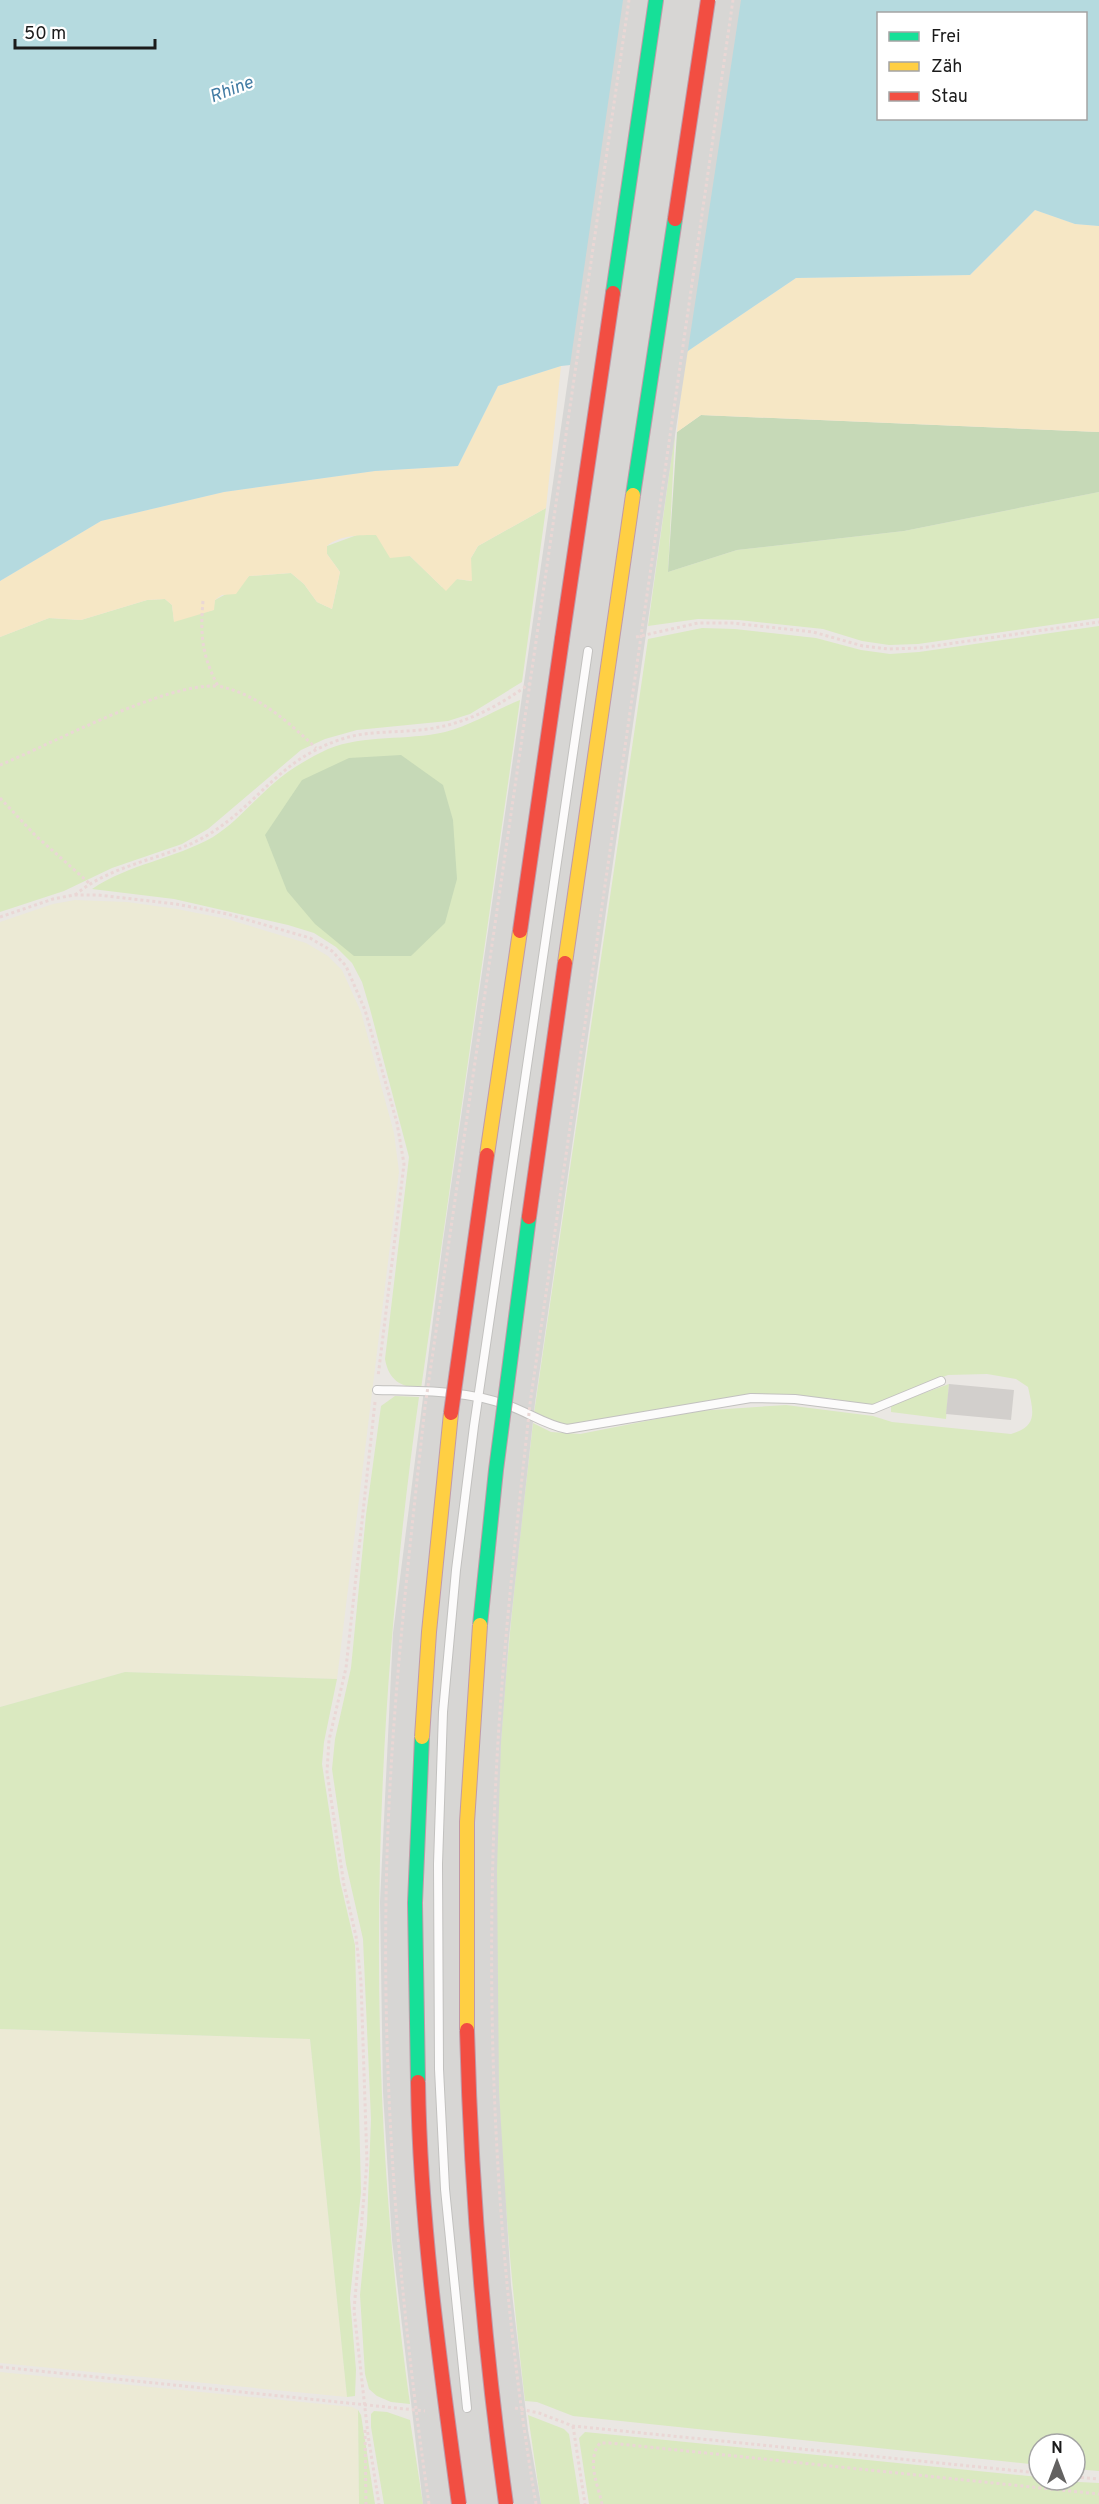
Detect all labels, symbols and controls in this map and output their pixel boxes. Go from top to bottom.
scale bar [15,12,154,50]
legend [877,12,1087,120]
text: 50 m [24,23,66,46]
text: Frei [931,26,961,49]
text: Zäh [931,56,962,79]
water label: Rhine [206,71,257,109]
text: Stau [931,86,968,109]
north arrow [1027,2432,1087,2492]
text: N [1051,2439,1063,2459]

